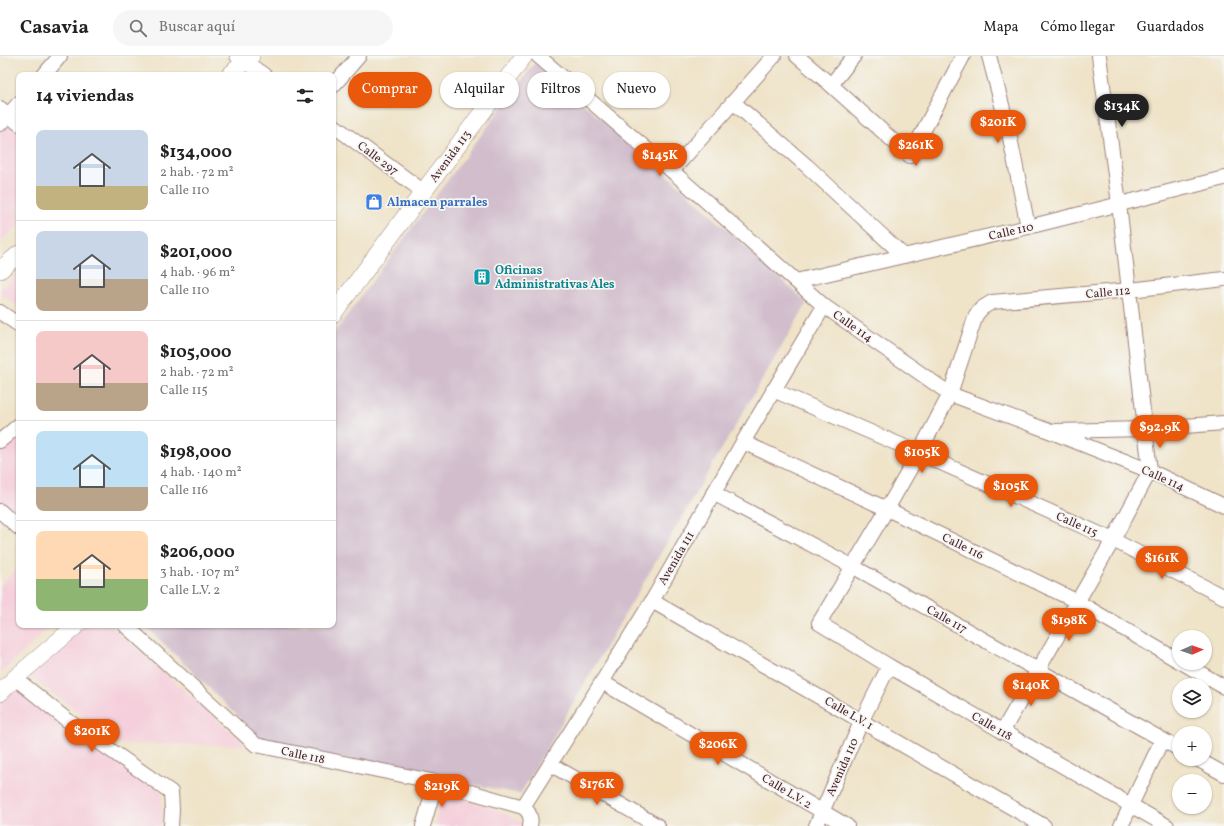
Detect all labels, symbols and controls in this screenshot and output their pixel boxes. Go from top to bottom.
search box [113,10,393,46]
text: Casavia [20,15,89,41]
icon: search [127,17,149,39]
text: Buscar aquí [159,17,235,38]
text: Mapa [984,18,1019,37]
text: Cómo llegar [1041,18,1115,37]
text: Guardados [1137,18,1204,37]
chip: Comprar [348,72,432,108]
chip: Alquilar [440,72,519,108]
chip: Filtros [527,72,595,108]
chip: Nuevo [603,72,670,108]
text: 14 viviendas [36,85,134,108]
icon: filters [294,85,316,107]
pin: $134K [1094,94,1150,128]
text: $134K [1104,98,1140,116]
pin: $201K [970,110,1026,144]
text: $201K [980,114,1016,132]
street label: Avenida 113 [426,127,475,186]
pin: $261K [888,133,944,167]
text: $261K [898,137,934,155]
street label: Calle 297 [354,138,401,180]
text: $134,000 [160,141,232,164]
pin: $145K [632,143,688,177]
icon: home [68,146,116,194]
text: $145K [642,147,678,165]
text: 2 hab. · 72 m² [160,164,234,182]
text: Calle 110 [160,182,209,200]
shop icon: Almacen parrales [364,192,384,212]
place label: Almacen parrales [387,195,488,211]
street label: Calle 110 [987,219,1035,245]
text: $201,000 [160,241,232,264]
icon: home [68,247,116,295]
place label: Oficinas Administrativas Ales [495,263,615,293]
text: 4 hab. · 96 m² [160,264,235,282]
building icon: Oficinas Administrativas Ales [472,267,492,287]
text: Calle 110 [160,282,209,300]
street label: Calle 112 [1085,283,1131,303]
street label: Calle 114 [829,307,876,346]
text: $105,000 [160,341,232,364]
icon: home [68,347,116,395]
text: 2 hab. · 72 m² [160,364,234,382]
text: Calle 115 [160,382,208,400]
pin: $92.9K [1127,415,1193,449]
text: $92.9K [1139,419,1181,437]
pin: $105K [894,440,950,474]
text: $198,000 [160,441,231,464]
text: $105K [904,444,940,462]
icon: home [68,447,116,495]
street label: Calle 114 [1139,462,1187,495]
text: 4 hab. · 140 m² [160,464,242,482]
pin: $105K [983,474,1039,508]
text: $105K [993,478,1029,496]
text: Calle 116 [160,482,208,500]
street label: Calle 115 [1053,509,1100,541]
street label: Avenida 111 [655,529,699,588]
street label: Calle 116 [939,530,986,564]
text: $206,000 [160,541,235,564]
pin: $161K [1134,546,1190,580]
icon: home [68,547,116,595]
text: $161K [1145,550,1179,568]
text: 3 hab. · 107 m² [160,564,239,582]
text: Calle L.V. 2 [160,582,220,600]
street label: Calle 117 [923,602,970,638]
pin: $198K [1041,608,1097,642]
text: $198K [1051,612,1087,630]
north arrow [1172,630,1212,670]
map controls [1172,630,1212,814]
pin: $140K [1003,673,1059,707]
text: $140K [1012,677,1050,695]
button: layers [1172,678,1212,718]
street label: Calle L.V. 1 [821,693,876,734]
street label: Calle 118 [968,709,1015,745]
pin: $201K [64,719,120,753]
text: $201K [74,723,110,741]
button: + [1172,726,1212,766]
pin: $206K [690,732,746,766]
text: $206K [699,736,737,754]
street label: Avenida 110 [823,736,863,799]
street label: Calle 118 [279,744,326,768]
street label: Calle L.V. 2 [759,771,814,813]
pin: $176K [569,772,625,806]
pin: $219K [414,774,470,808]
button: − [1172,774,1212,814]
text: $176K [579,776,615,794]
text: $219K [424,778,460,796]

